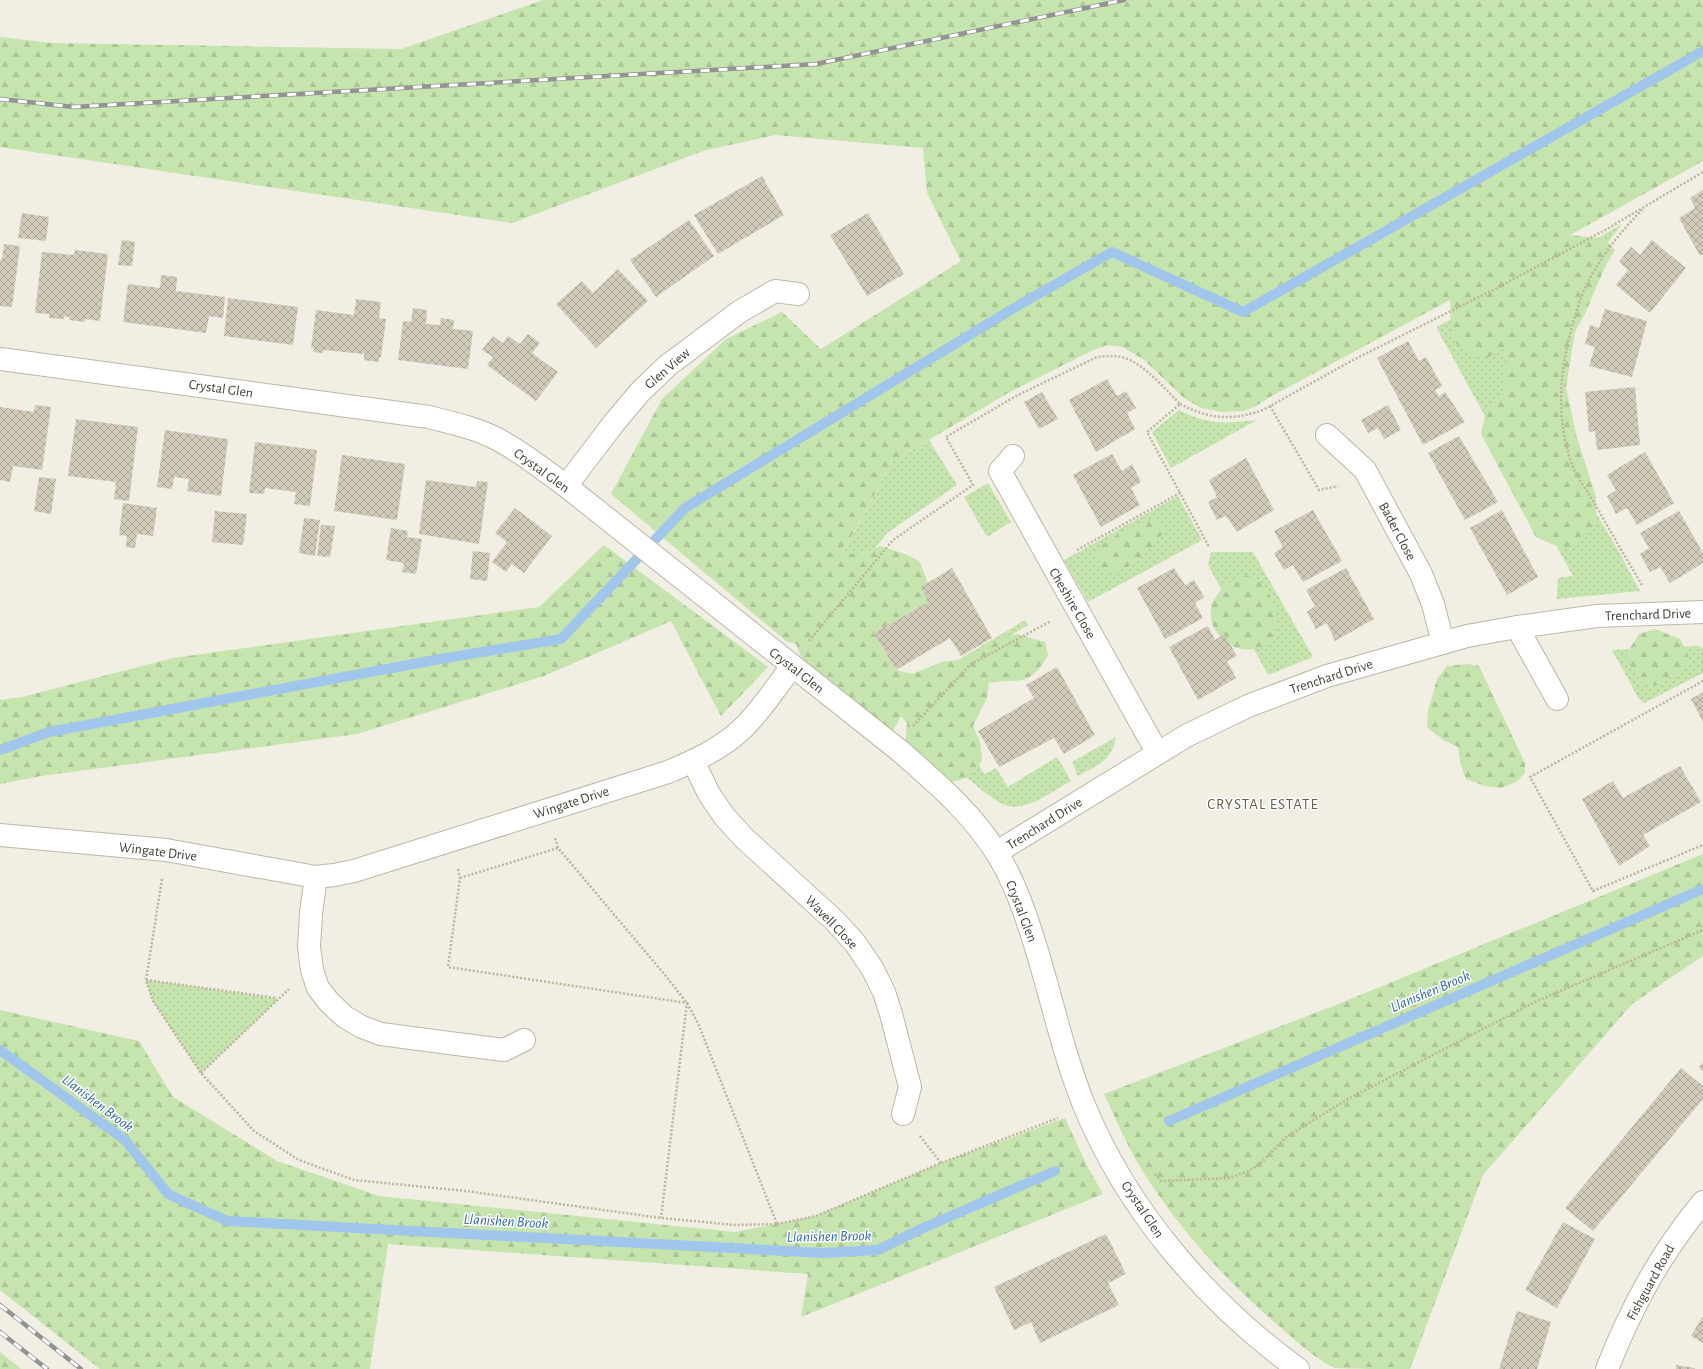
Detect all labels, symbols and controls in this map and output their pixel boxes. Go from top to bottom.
street label: Glen View [642,345,693,392]
street label: Crystal Glen [188,378,254,400]
street label: Crystal Glen [511,446,572,496]
street label: Bader Close [1376,500,1418,563]
street label: Cheshire Close [1046,566,1098,641]
street label: Trenchard Drive [1605,606,1691,624]
street label: Crystal Glen [766,645,826,696]
street label: Trenchard Drive [1288,657,1375,697]
street label: Wingate Drive [532,784,611,822]
street label: Trenchard Drive [1004,795,1085,853]
district label: CRYSTAL ESTATE [1207,797,1319,812]
street label: Wingate Drive [118,840,198,864]
street label: Crystal Glen [1003,879,1039,944]
street label: Wavell Close [802,893,860,952]
water label: Llanishen Brook [1388,968,1472,1015]
water label: Llanishen Brook [59,1072,136,1135]
street label: Crystal Glen [1118,1179,1166,1240]
water label: Llanishen Brook [463,1212,549,1231]
water label: Llanishen Brook [786,1228,872,1245]
street label: Fishguard Road [1624,1242,1677,1323]

